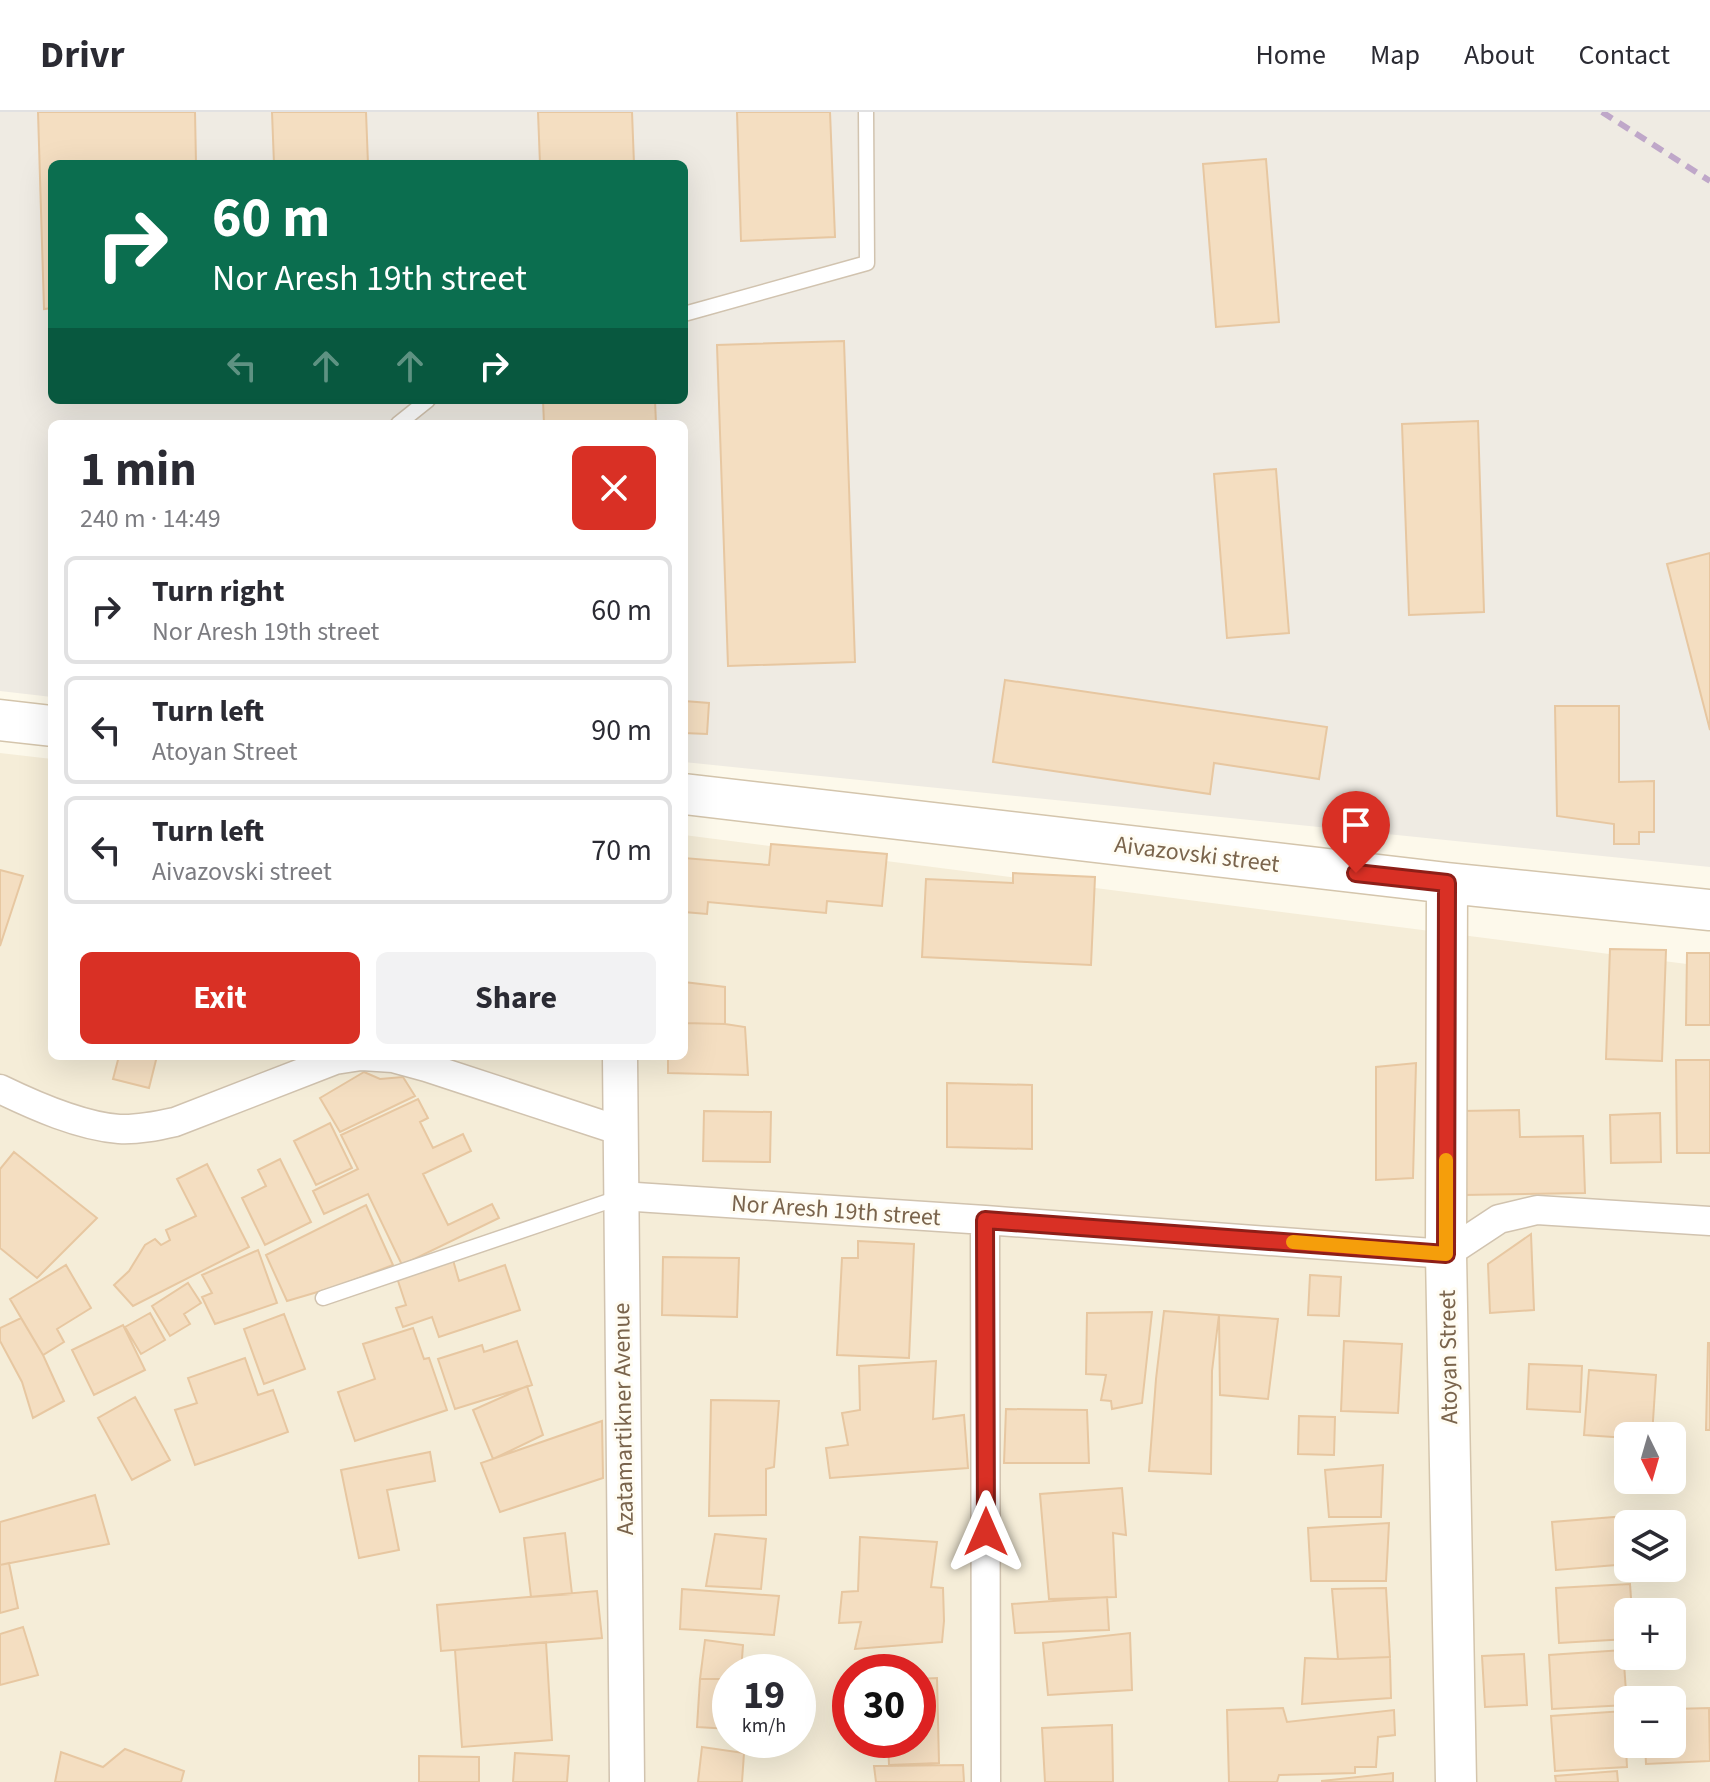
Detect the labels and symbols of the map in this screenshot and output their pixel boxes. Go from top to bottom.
pin [1322,791,1390,873]
street label: Aivazovski street [1112,827,1281,882]
street label: Nor Aresh 19th street [730,1186,942,1235]
street label: Atoyan Street [1430,1290,1467,1424]
street label: Azatamartikner Avenue [604,1302,643,1536]
north arrow [1614,1422,1686,1494]
position arrow [944,1490,1028,1574]
speed limit sign: 30 [832,1654,936,1758]

